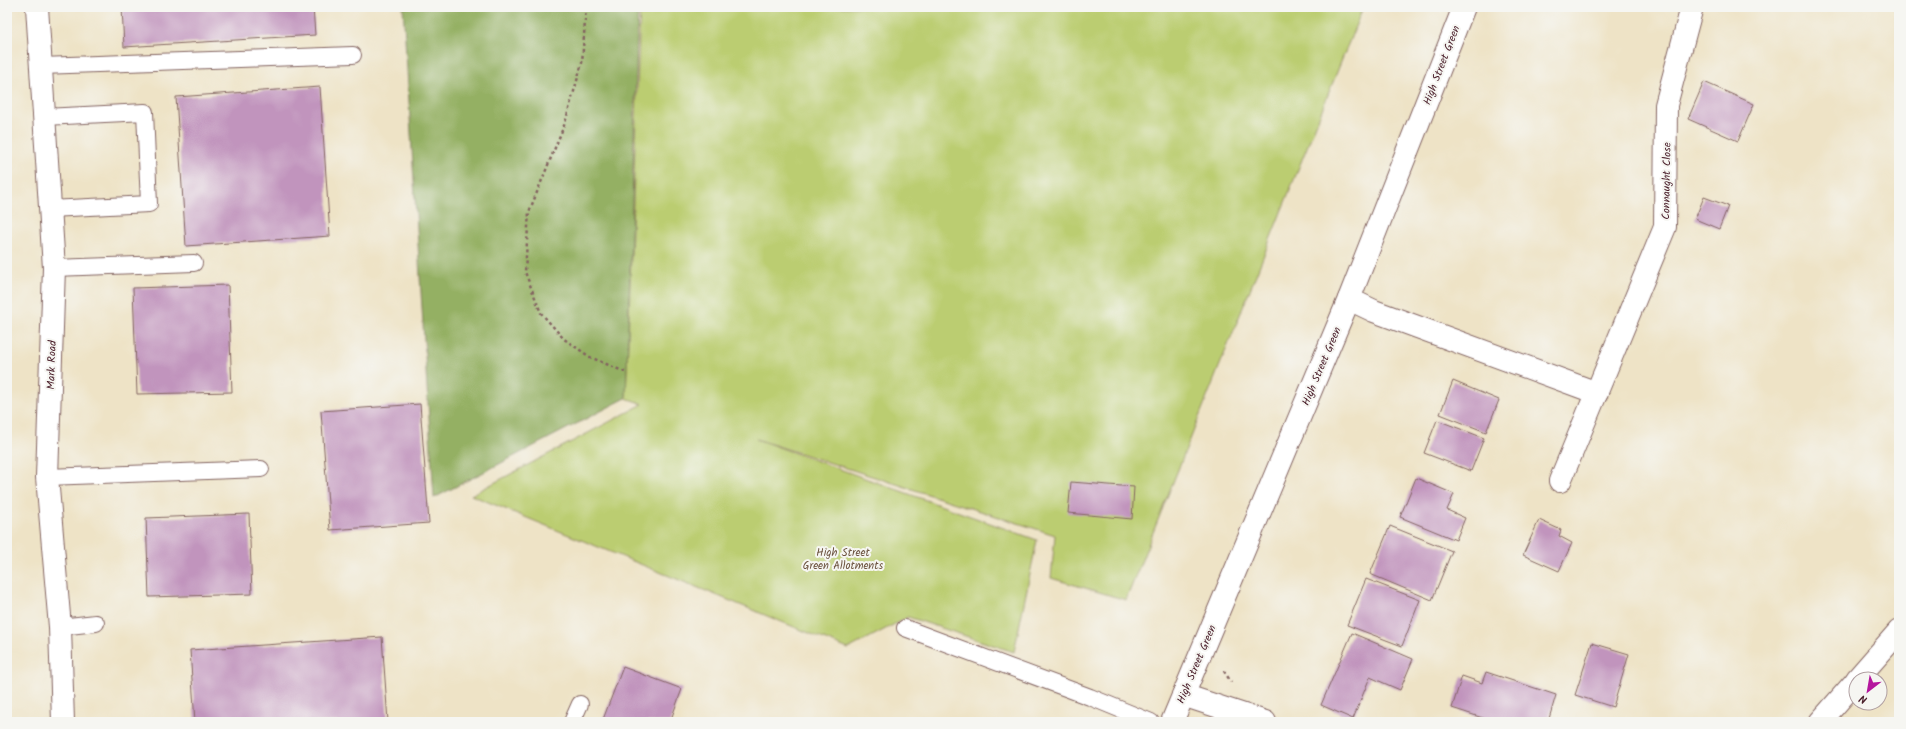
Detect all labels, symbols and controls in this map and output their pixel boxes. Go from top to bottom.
street label: High Street Green [1418,23,1465,108]
street label: Connaught Close [1657,142,1677,220]
street label: High Street Green [1297,324,1347,409]
street label: Mark Road [42,340,62,390]
park label: High Street Green Allotments [803,544,883,575]
street label: High Street Green [1172,622,1222,707]
north arrow [1848,671,1888,711]
text: N [1856,689,1871,708]

